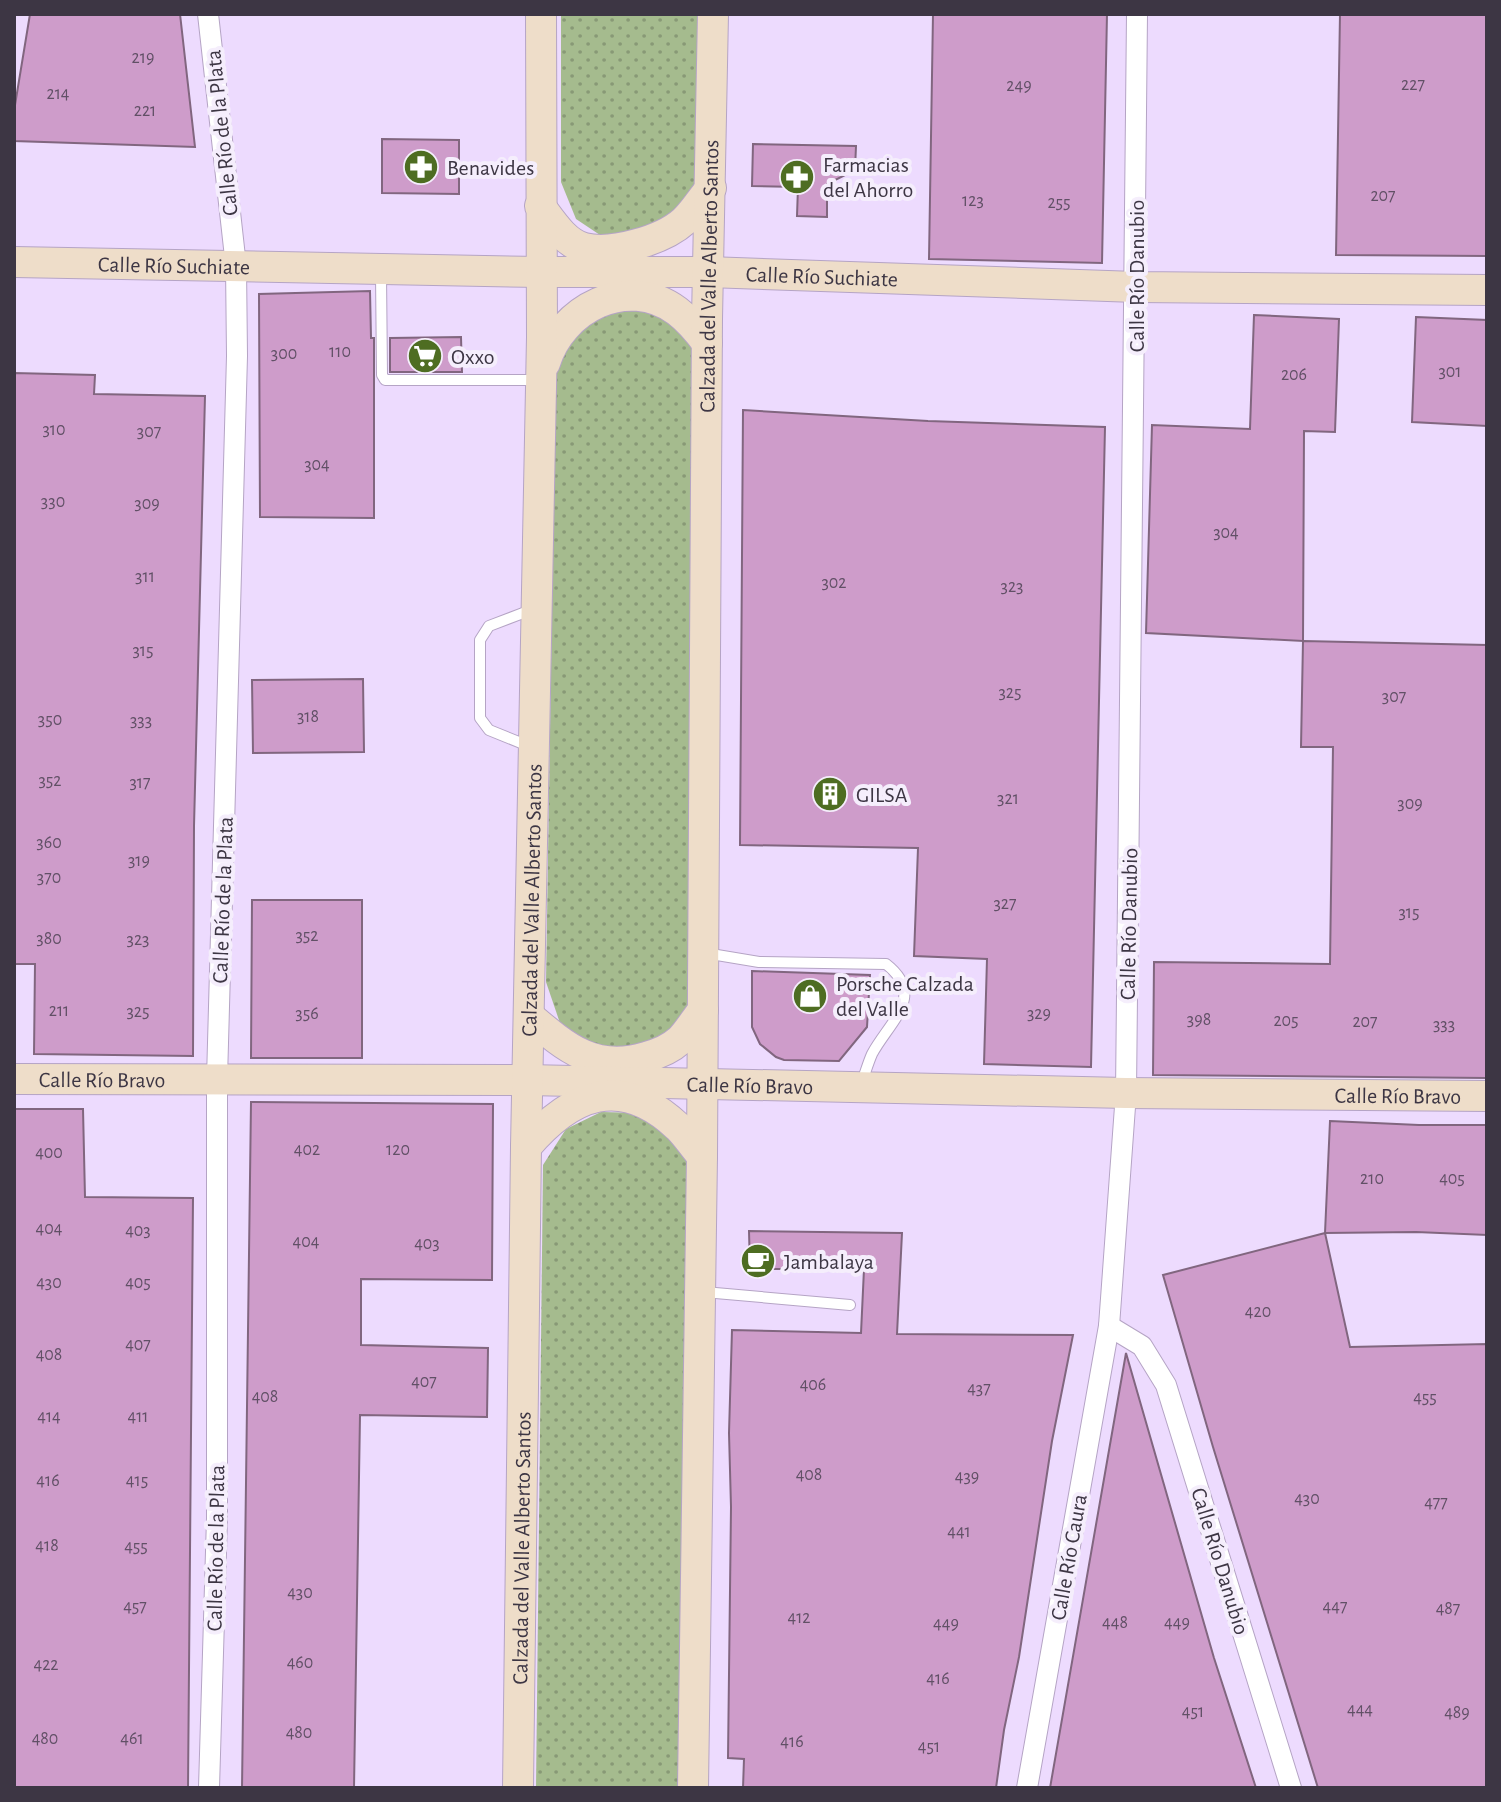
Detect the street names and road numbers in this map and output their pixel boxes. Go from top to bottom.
street label: Calle Río de la Plata [202,49,242,217]
street label: Calzada del Valle Alberto Santos [696,139,723,413]
street label: Calle Río Danubio [1126,200,1148,352]
street label: Calle Río Suchiate [98,254,250,278]
street label: Calle Río Suchiate [745,263,898,291]
street label: Calzada del Valle Alberto Santos [518,763,546,1037]
street label: Calle Río de la Plata [209,816,237,984]
street label: Calle Río Danubio [1117,848,1141,1000]
street label: Calle Río Bravo [39,1069,165,1091]
street label: Calle Río Bravo [686,1073,813,1098]
street label: Calle Río Bravo [1335,1085,1461,1108]
street label: Calzada del Valle Alberto Santos [509,1411,535,1685]
street label: Calle Río de la Plata [204,1464,228,1632]
street label: Calle Río Danubio [1187,1485,1253,1637]
street label: Calle Río Caura [1047,1492,1091,1622]

